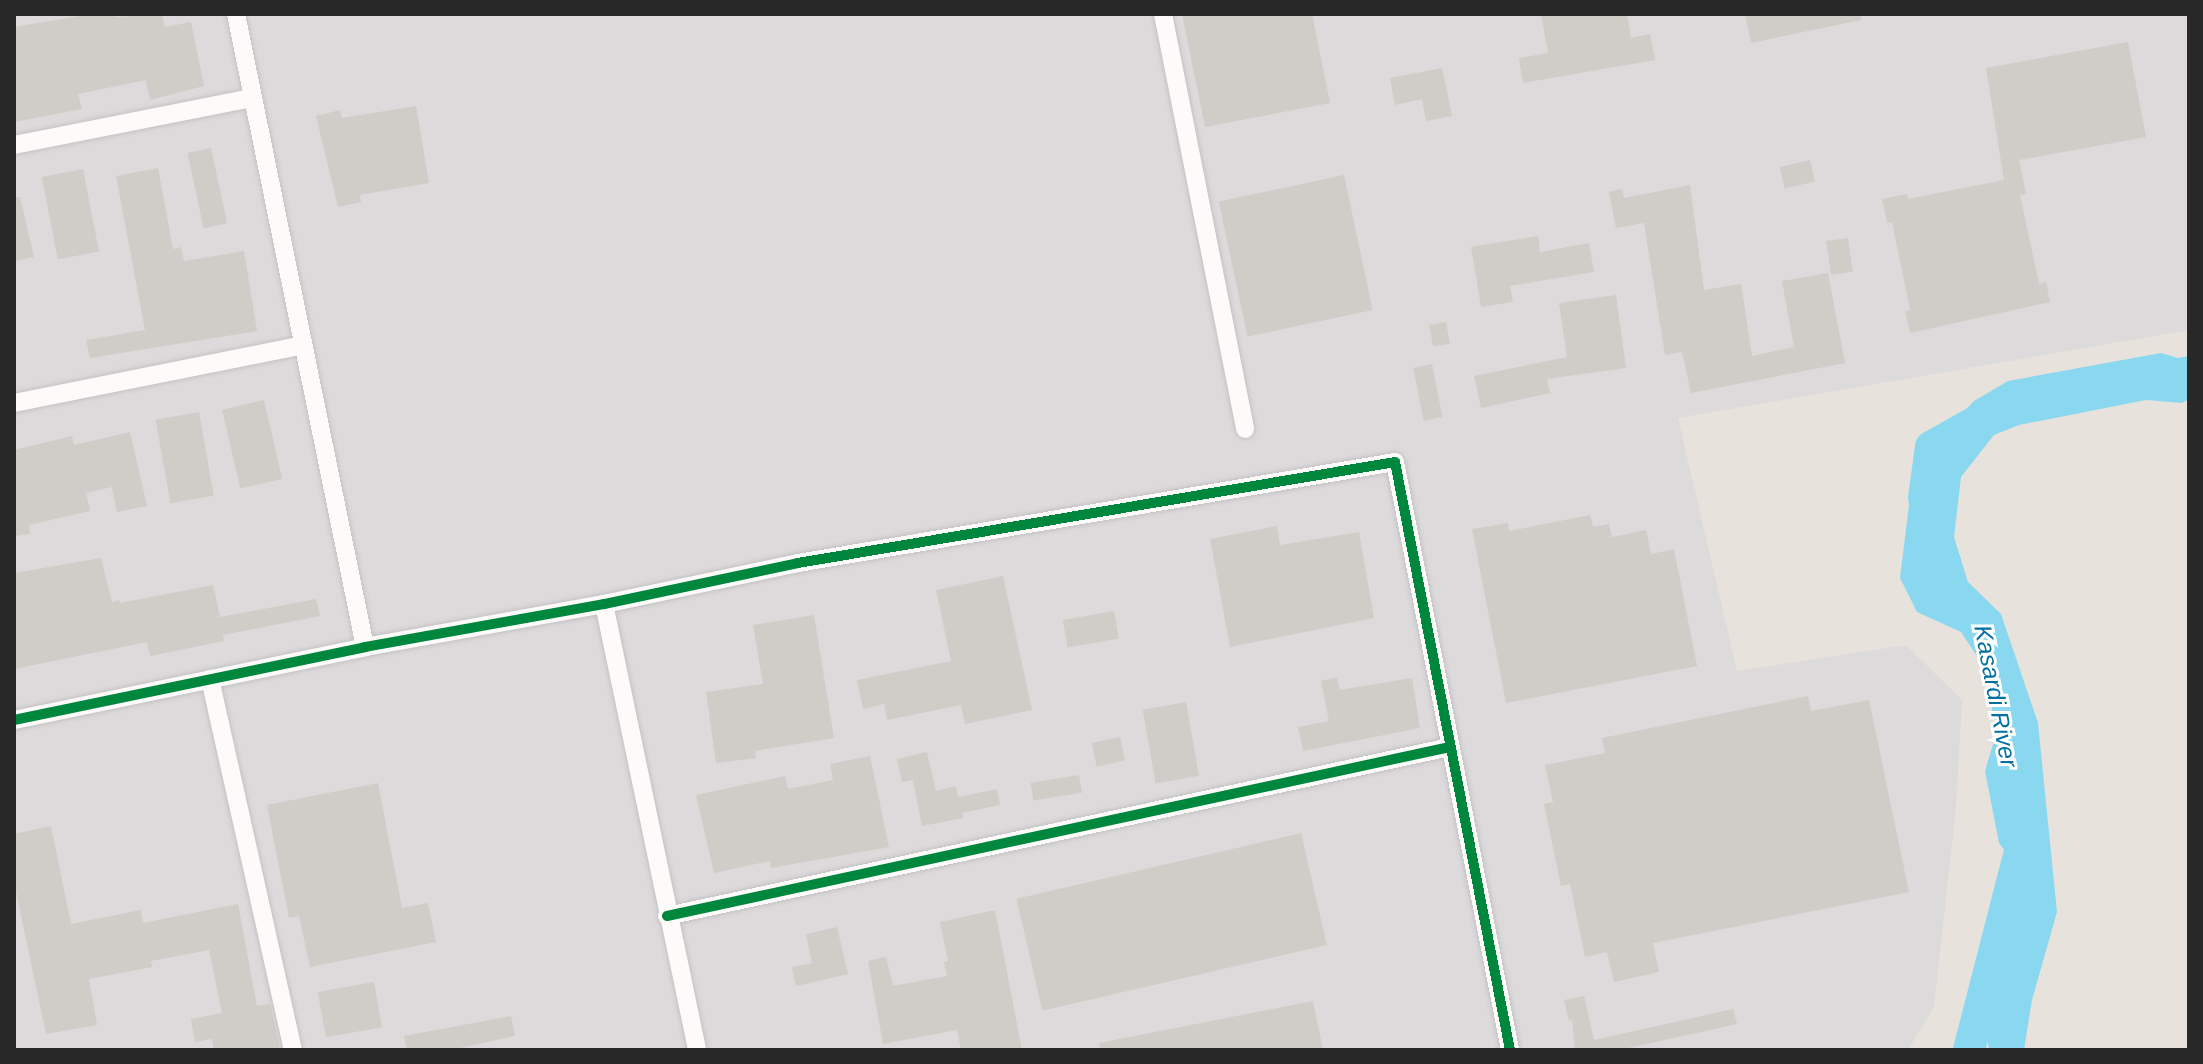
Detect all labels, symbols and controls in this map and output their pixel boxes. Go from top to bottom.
water label: Kasardi River [1968,623,2024,769]

